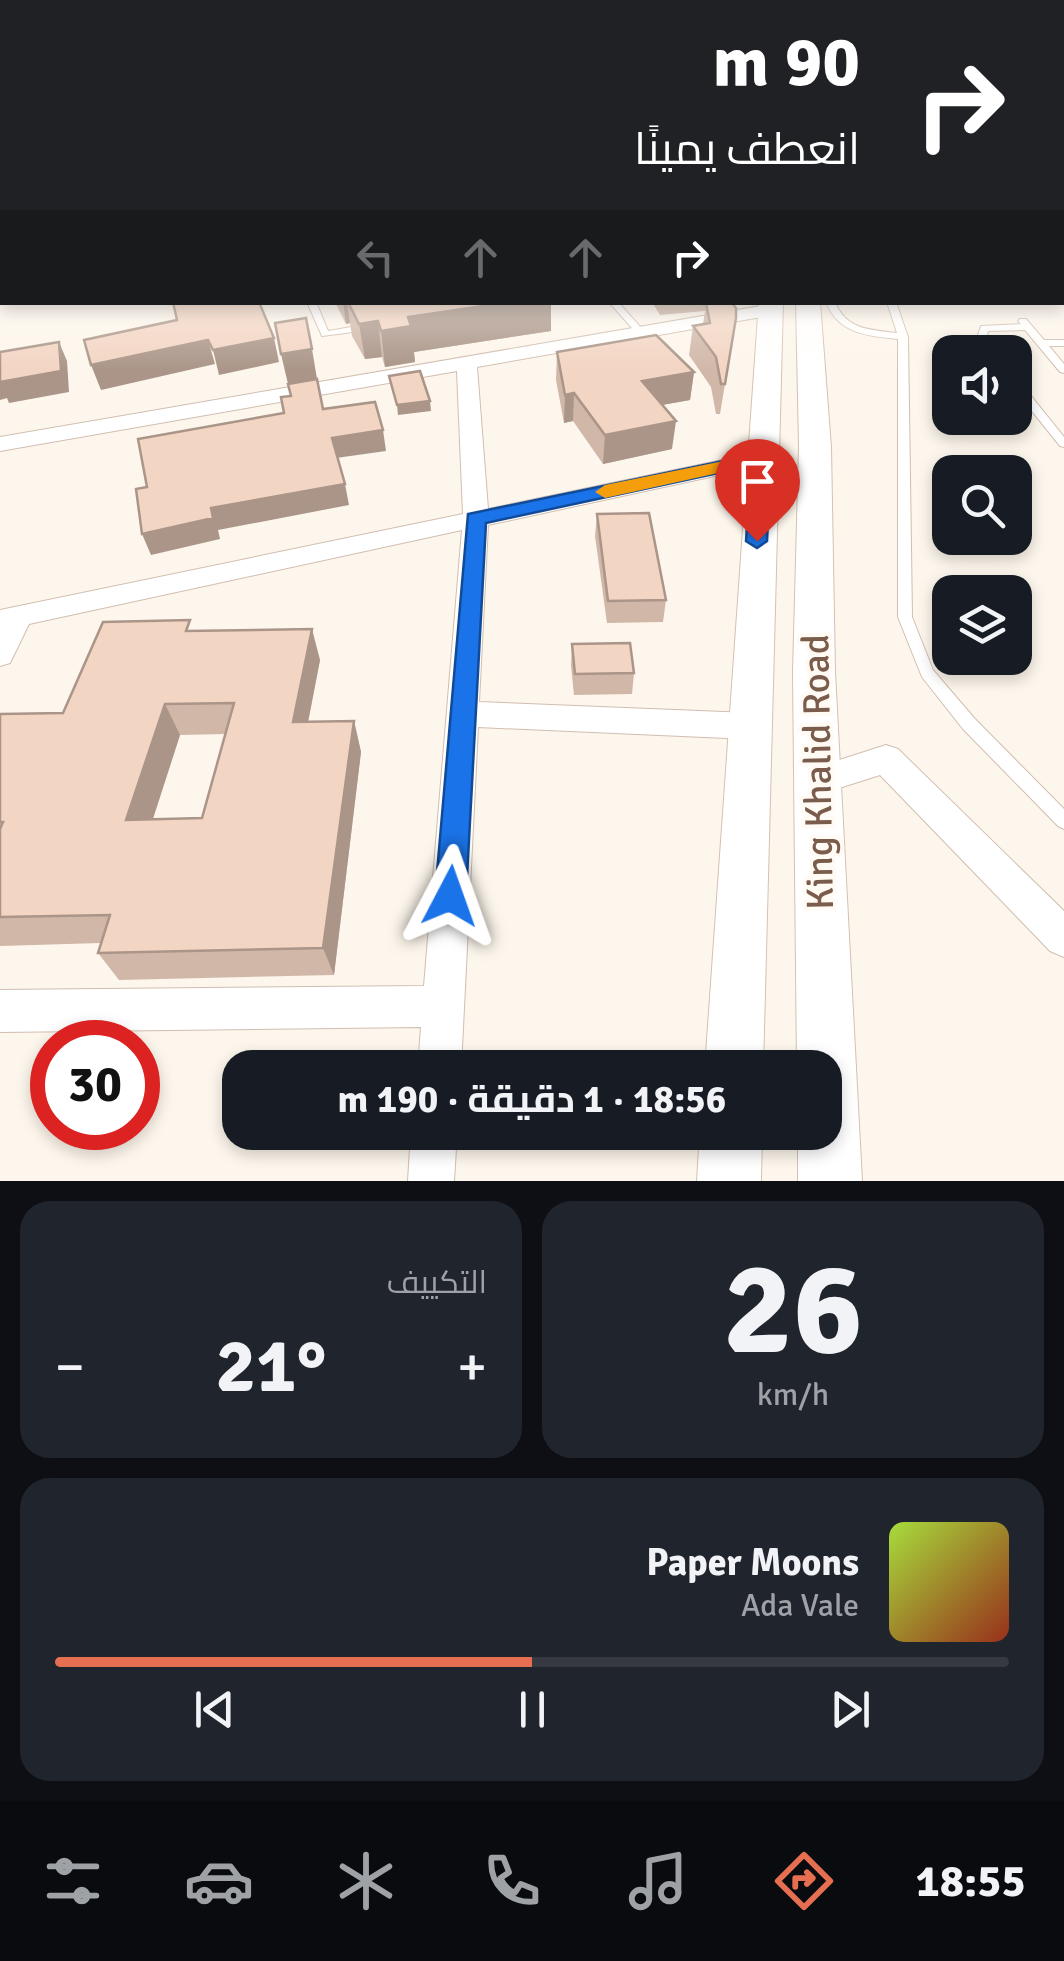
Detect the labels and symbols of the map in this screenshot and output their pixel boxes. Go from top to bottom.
pin [715,439,800,542]
street label: King Khalid Road [792,634,844,910]
position arrow [398,844,502,948]
speed limit sign: 30 [30,1020,160,1150]

